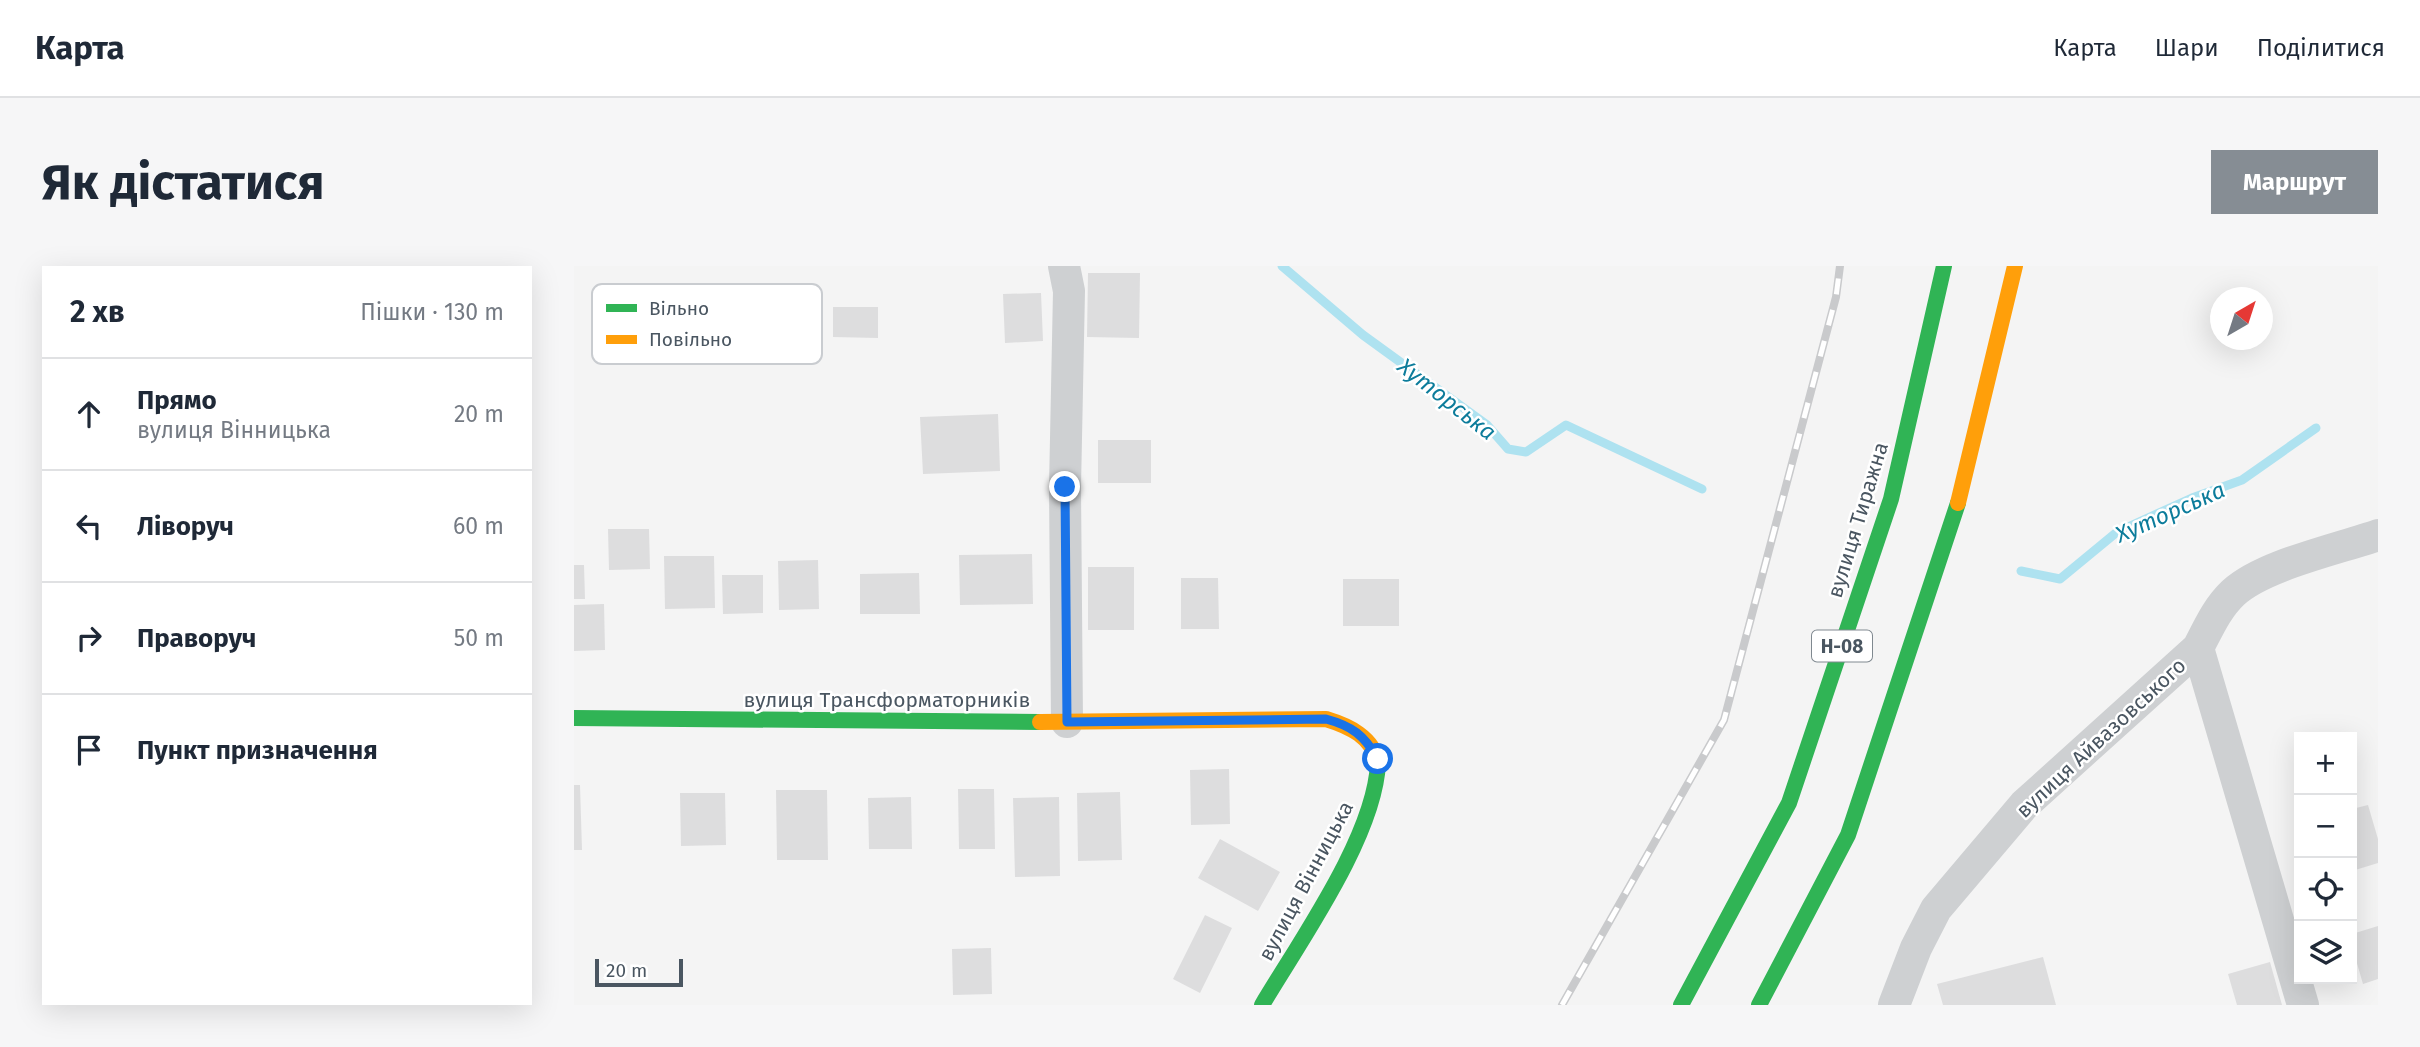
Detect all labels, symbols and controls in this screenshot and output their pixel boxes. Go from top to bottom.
text: Карта [35,28,125,68]
text: Карта [2053,34,2117,62]
text: Шари [2155,34,2219,62]
text: Поділитися [2257,34,2385,62]
button: Маршрут [2211,150,2378,214]
text: Як дістатися [42,153,325,212]
legend [592,284,822,364]
north arrow [2210,287,2273,350]
text: 2 хв [70,294,125,330]
text: Вільно [649,297,709,320]
text: Пішки · 130 m [360,298,504,326]
text: Повільно [649,328,732,351]
water label: Хуторська [1391,351,1502,446]
text: Прямо [137,385,217,416]
icon: ahead [70,395,108,433]
text: 20 m [454,400,504,428]
text: вулиця Вінницька [137,416,331,444]
street label: вулиця Тиражна [1822,439,1894,601]
route end [1049,471,1080,502]
water label: Хуторська [2110,475,2229,549]
icon: left [70,507,108,545]
text: Ліворуч [137,511,234,542]
text: 60 m [453,512,504,540]
icon: right [70,619,108,657]
text: Праворуч [137,623,256,654]
text: 50 m [454,624,504,652]
road number: Н-08 [1812,630,1872,662]
street label: вулиця Айвазовського [2011,653,2191,823]
street label: вулиця Трансформаторників [744,687,1030,713]
icon: arrive [70,731,108,769]
map controls [2294,732,2357,984]
button: + [2294,732,2357,795]
text: Пункт призначення [137,735,378,766]
route start [1362,743,1393,774]
button: − [2294,795,2357,858]
street label: вулиця Вінницька [1253,797,1359,965]
button: locate [2294,858,2357,921]
button: layers [2294,921,2357,984]
scale bar [595,956,682,988]
text: 20 m [606,959,647,982]

